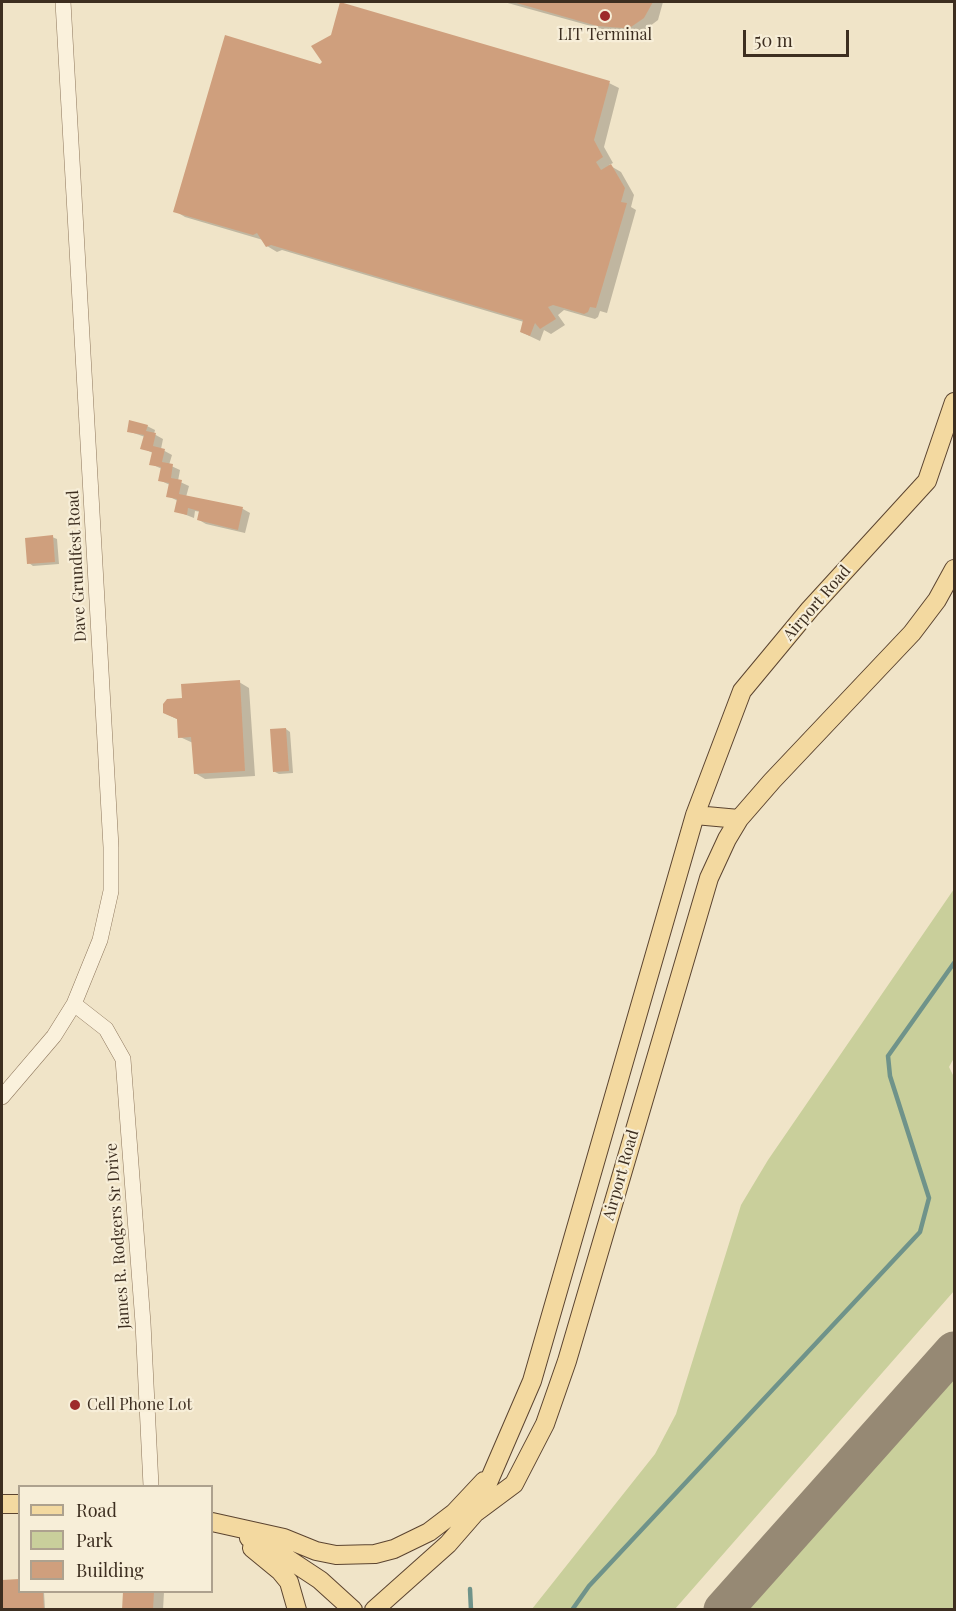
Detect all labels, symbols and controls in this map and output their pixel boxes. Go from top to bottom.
marker: LIT Terminal [598,9,612,23]
scale bar [746,18,852,56]
place label: LIT Terminal [558,25,652,45]
text: 50 m [754,28,793,52]
street label: Dave Grundfest Road [63,490,91,642]
street label: Airport Road [779,562,855,644]
street label: Airport Road [599,1128,643,1222]
street label: James R. Rodgers Sr Drive [102,1142,134,1330]
place label: Cell Phone Lot [87,1395,192,1415]
marker: Cell Phone Lot [68,1398,82,1412]
legend [18,1485,213,1593]
text: Road [76,1498,117,1522]
text: Park [76,1528,113,1552]
text: Building [76,1558,144,1582]

